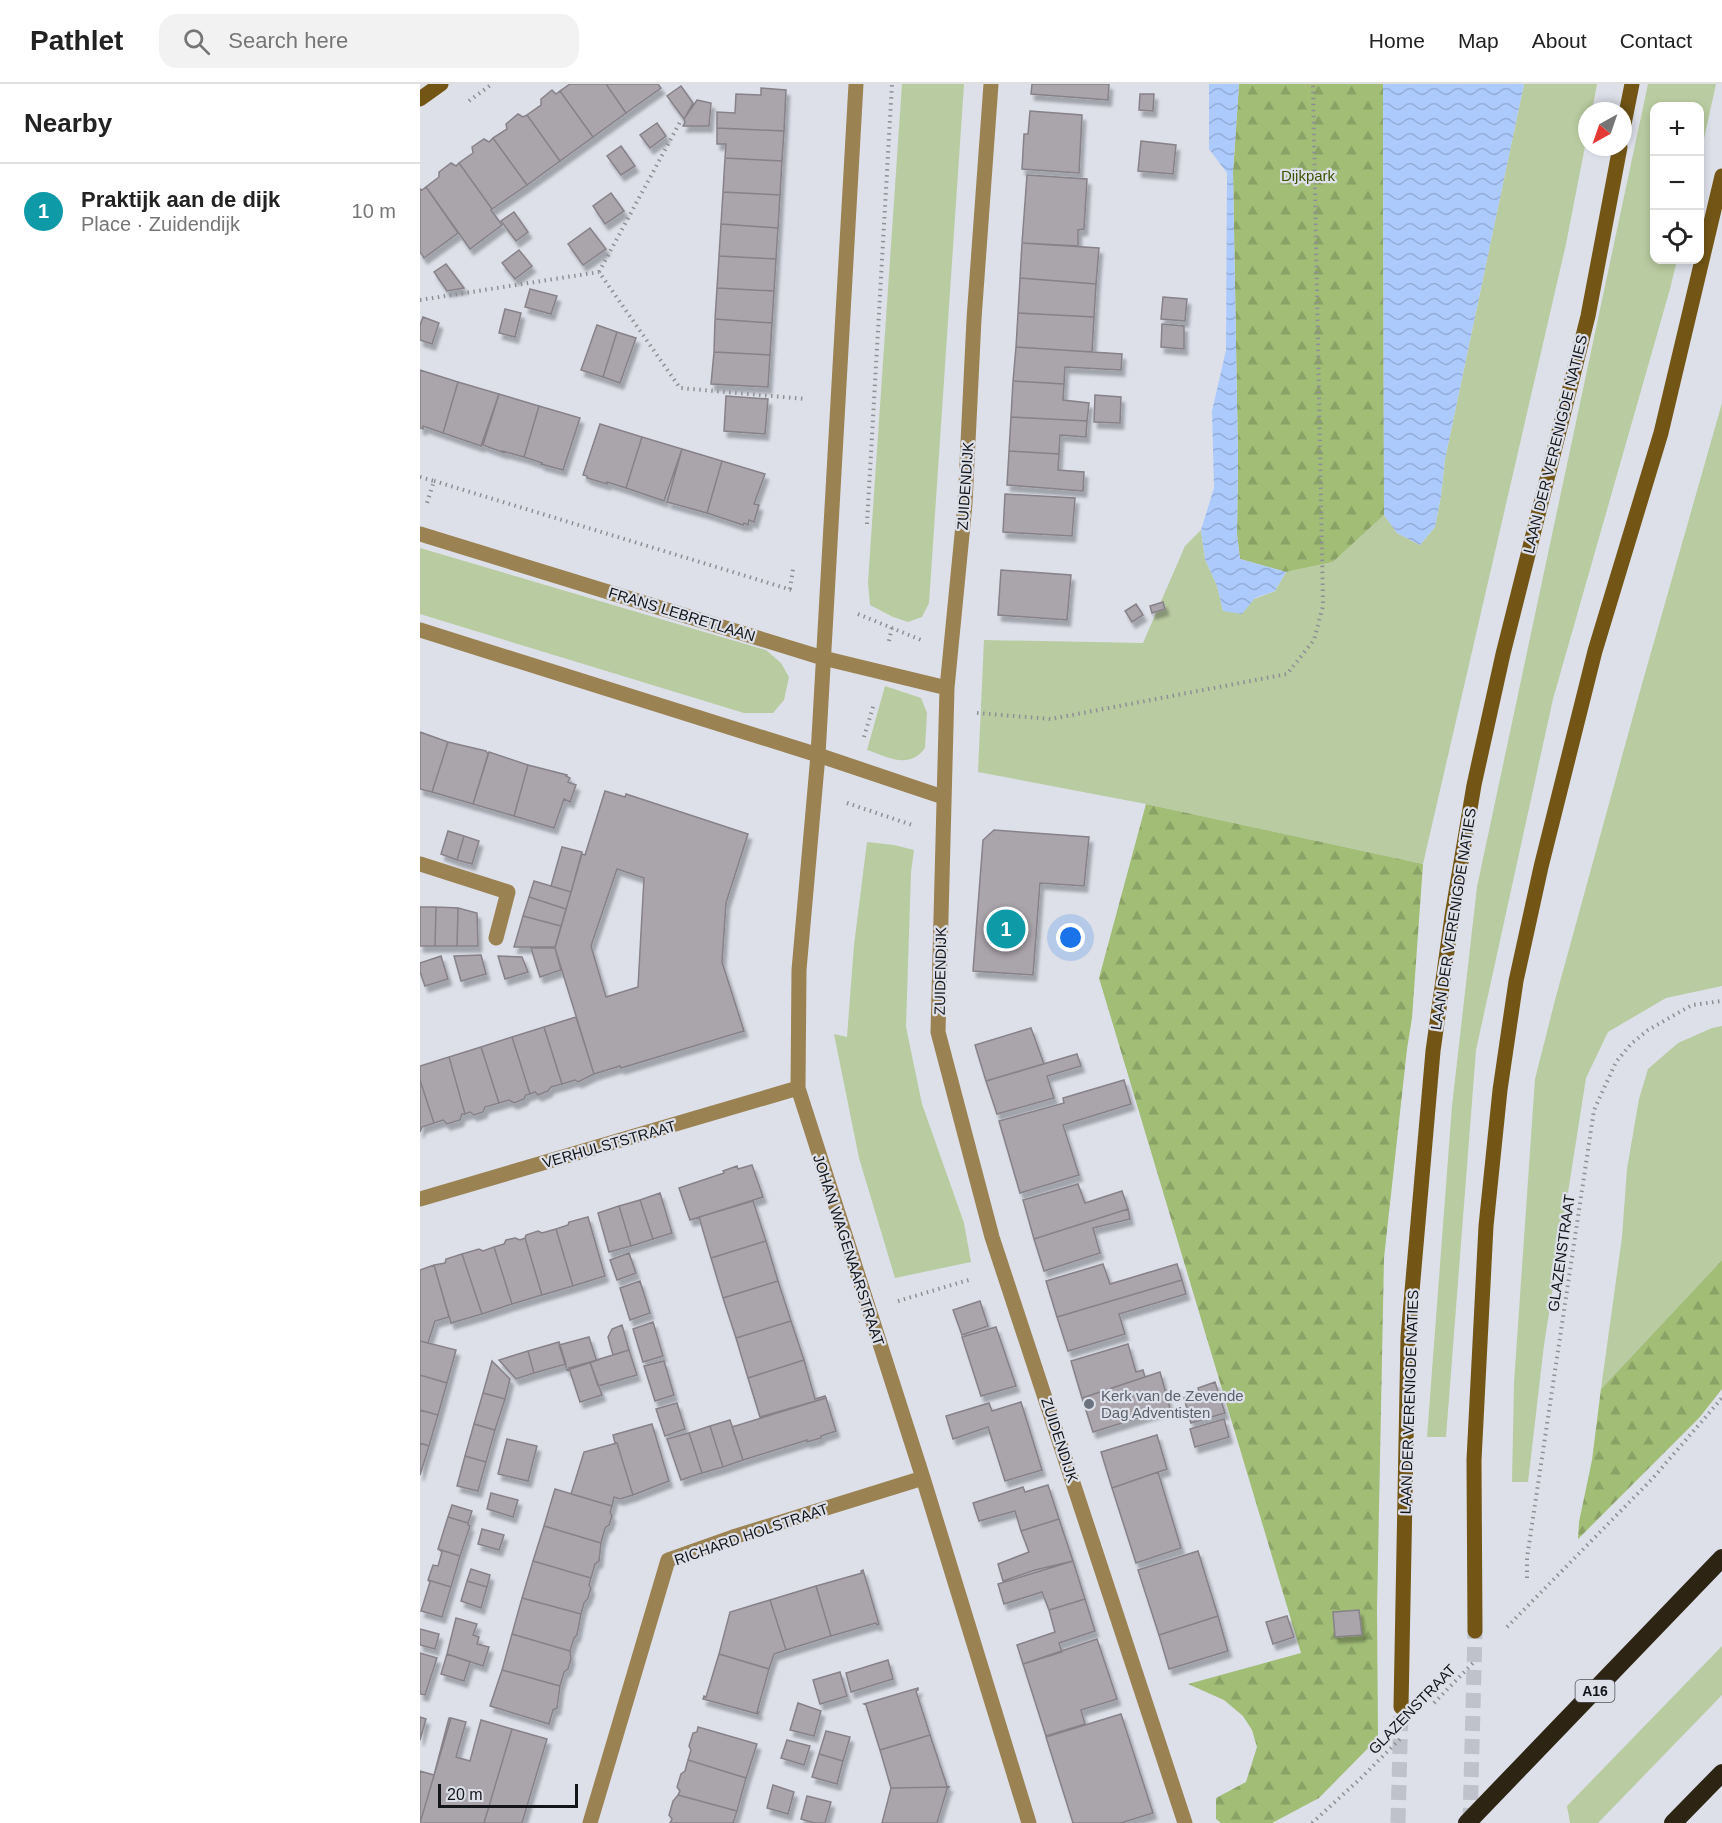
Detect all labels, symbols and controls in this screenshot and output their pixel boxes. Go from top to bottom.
search box [159,14,579,68]
text: Pathlet [30,25,123,56]
icon: search [180,25,213,58]
text: Search here [228,28,348,53]
text: Home [1369,29,1425,52]
text: Map [1458,29,1499,52]
text: About [1532,29,1587,52]
text: Contact [1620,29,1692,52]
north arrow [1578,102,1632,156]
map controls [1650,102,1704,264]
button: + [1650,102,1704,156]
text: Nearby [24,108,112,138]
button: − [1650,156,1704,210]
park label: Dijkpark [1281,167,1336,184]
text: Praktijk aan de dijk [81,187,280,212]
text: 1 [38,200,49,222]
text: 10 m [352,200,396,222]
button: locate [1650,210,1704,264]
text: Place · Zuidendijk [81,213,240,235]
street label: LAAN DER VERENIGDE NATIES [1520,333,1590,555]
street label: ZUIDENDIJK [953,441,977,531]
street label: FRANS LEBRETLAAN [607,584,757,644]
street label: LAAN DER VERENIGDE NATIES [1427,807,1479,1031]
pin: 1 [986,906,1026,952]
your location [1056,923,1085,952]
street label: ZUIDENDIJK [931,927,949,1015]
street label: VERHULSTSTRAAT [540,1117,678,1171]
street label: JOHAN WAGENAARSTRAAT [810,1152,888,1348]
street label: GLAZENSTRAAT [1544,1193,1578,1313]
street label: LAAN DER VERENIGDE NATIES [1397,1289,1421,1515]
place label: Kerk van de Zevende Dag Adventisten [1101,1387,1244,1421]
street label: ZUIDENDIJK [1038,1395,1082,1485]
marker: Kerk van de Zevende Dag Adventisten [1082,1397,1096,1411]
street label: RICHARD HOLSTRAAT [672,1500,830,1568]
street label: GLAZENSTRAAT [1365,1661,1459,1757]
road number: A16 [1576,1680,1614,1702]
scale bar [438,1781,578,1808]
text: 20 m [447,1786,483,1803]

